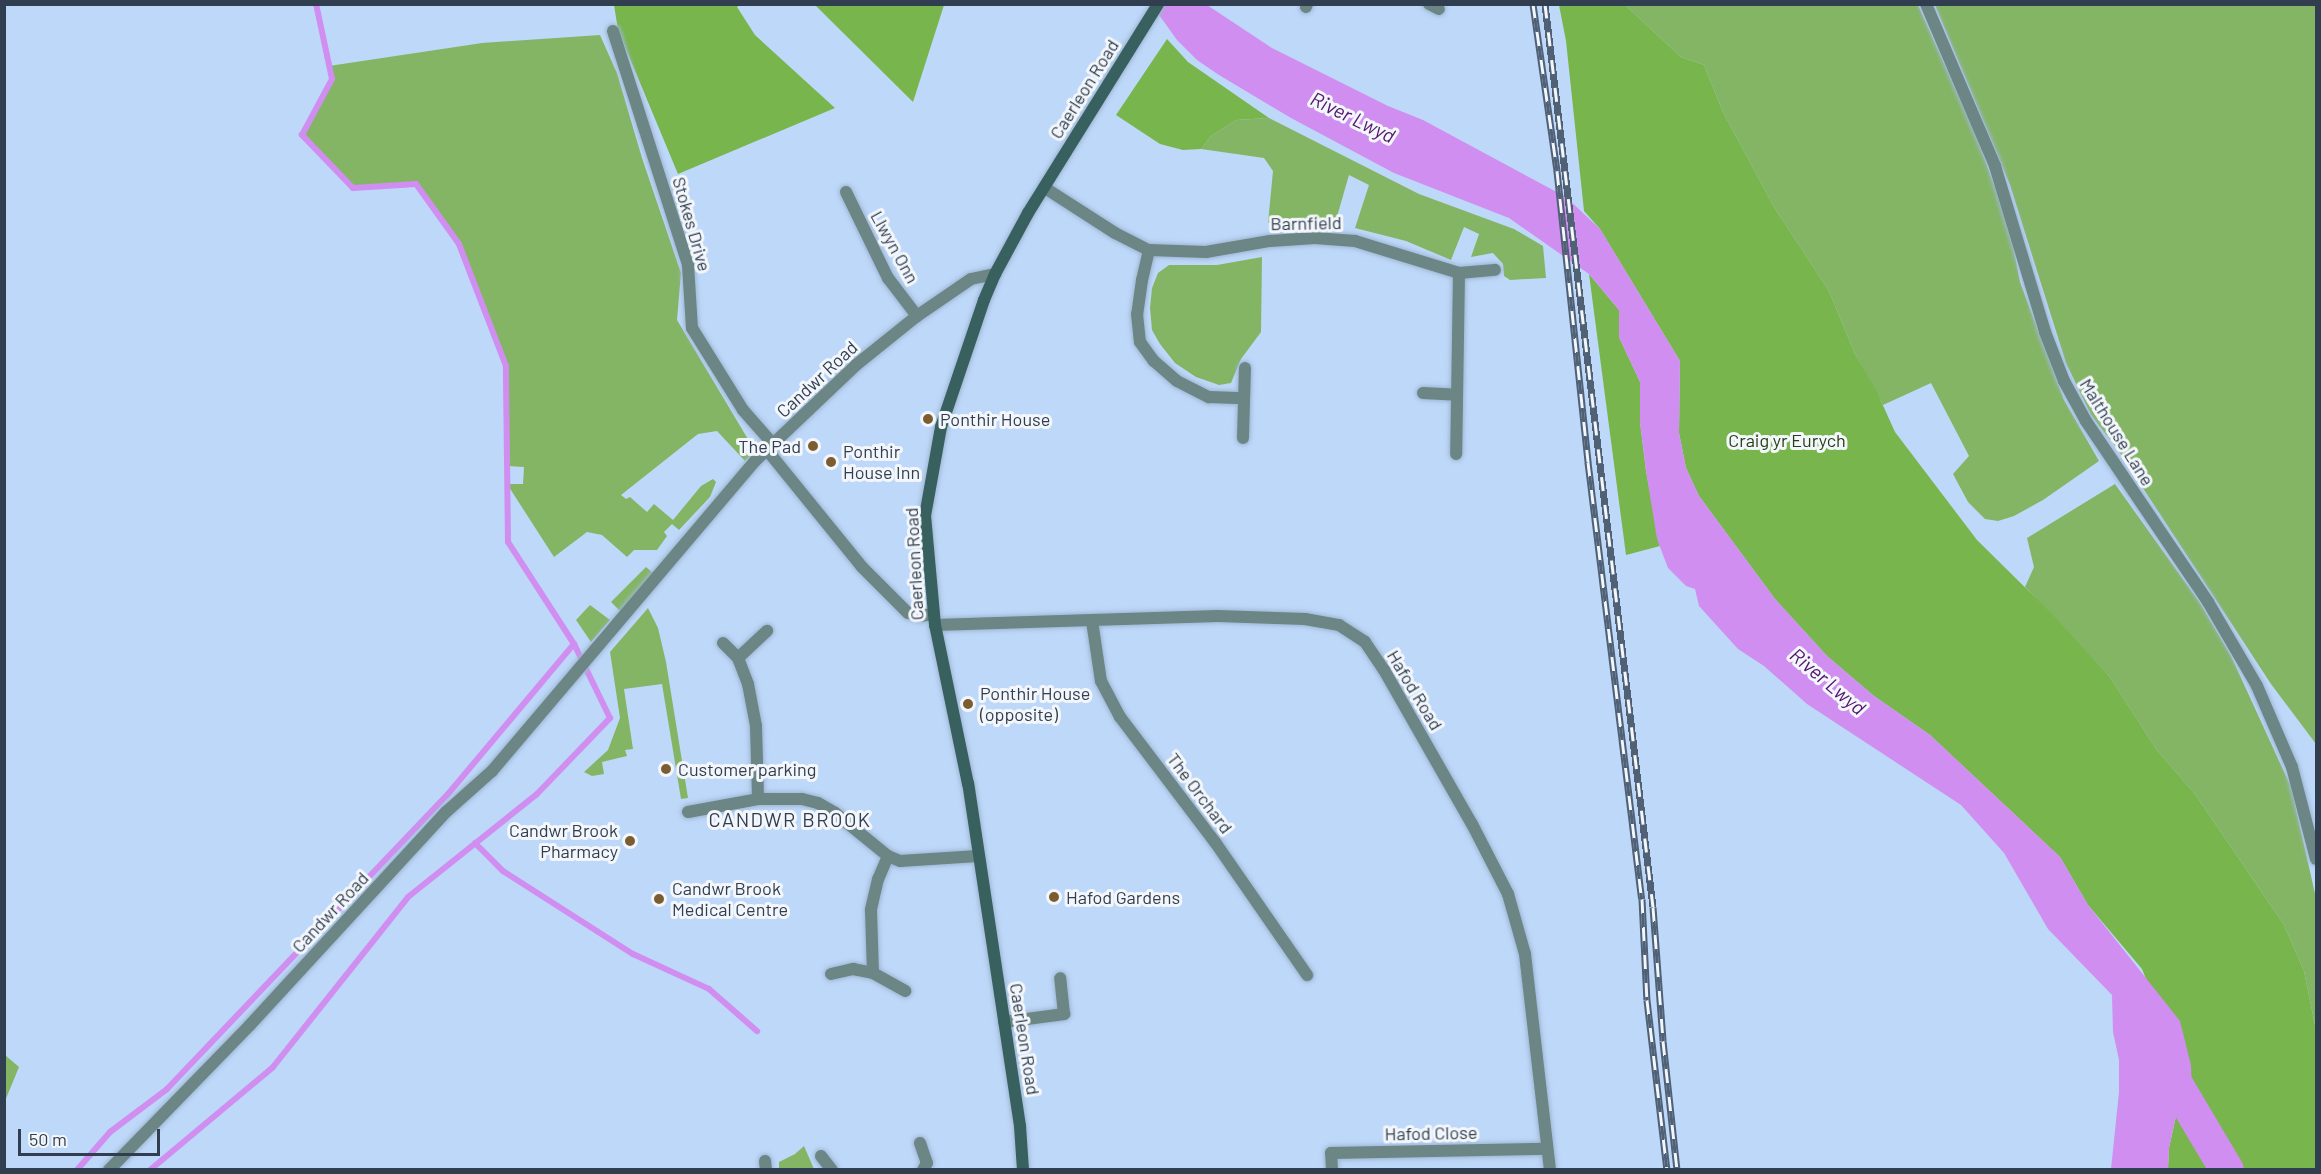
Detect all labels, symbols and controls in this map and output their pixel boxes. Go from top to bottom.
street label: Caerleon Road [1045,35,1123,143]
water label: River Lwyd [1307,86,1399,148]
street label: Stokes Drive [668,174,716,274]
street label: Llwyn Onn [866,207,924,287]
street label: Barnfield [1270,212,1342,234]
street label: Candwr Road [772,336,862,422]
street label: Malthouse Lane [2075,374,2159,490]
place label: Ponthir House [940,408,1050,430]
marker: Ponthir House [921,412,935,426]
park label: Craig yr Eurych [1728,429,1846,451]
place label: The Pad [738,435,801,457]
marker: The Pad [806,439,820,453]
place label: Ponthir House Inn [843,441,920,484]
marker: Ponthir House Inn [824,455,838,469]
street label: Caerleon Road [900,507,928,621]
water label: River Lwyd [1785,643,1871,719]
street label: Hafod Road [1383,646,1447,734]
place label: Ponthir House (opposite) [980,683,1090,726]
marker: Ponthir House (opposite) [961,697,975,711]
street label: The Orchard [1163,748,1237,838]
place label: Customer parking [678,758,816,780]
marker: Customer parking [659,762,673,776]
district label: CANDWR BROOK [708,807,872,831]
place label: Candwr Brook Pharmacy [509,820,618,862]
marker: Candwr Brook Pharmacy [623,834,637,848]
street label: Candwr Road [287,867,373,957]
place label: Candwr Brook Medical Centre [672,878,788,920]
place label: Hafod Gardens [1066,886,1180,908]
marker: Candwr Brook Medical Centre [650,890,668,908]
marker: Hafod Gardens [1047,890,1061,904]
street label: Caerleon Road [1006,982,1044,1096]
scale bar [21,1117,164,1155]
street label: Hafod Close [1384,1121,1478,1145]
text: 50 m [29,1128,67,1150]

